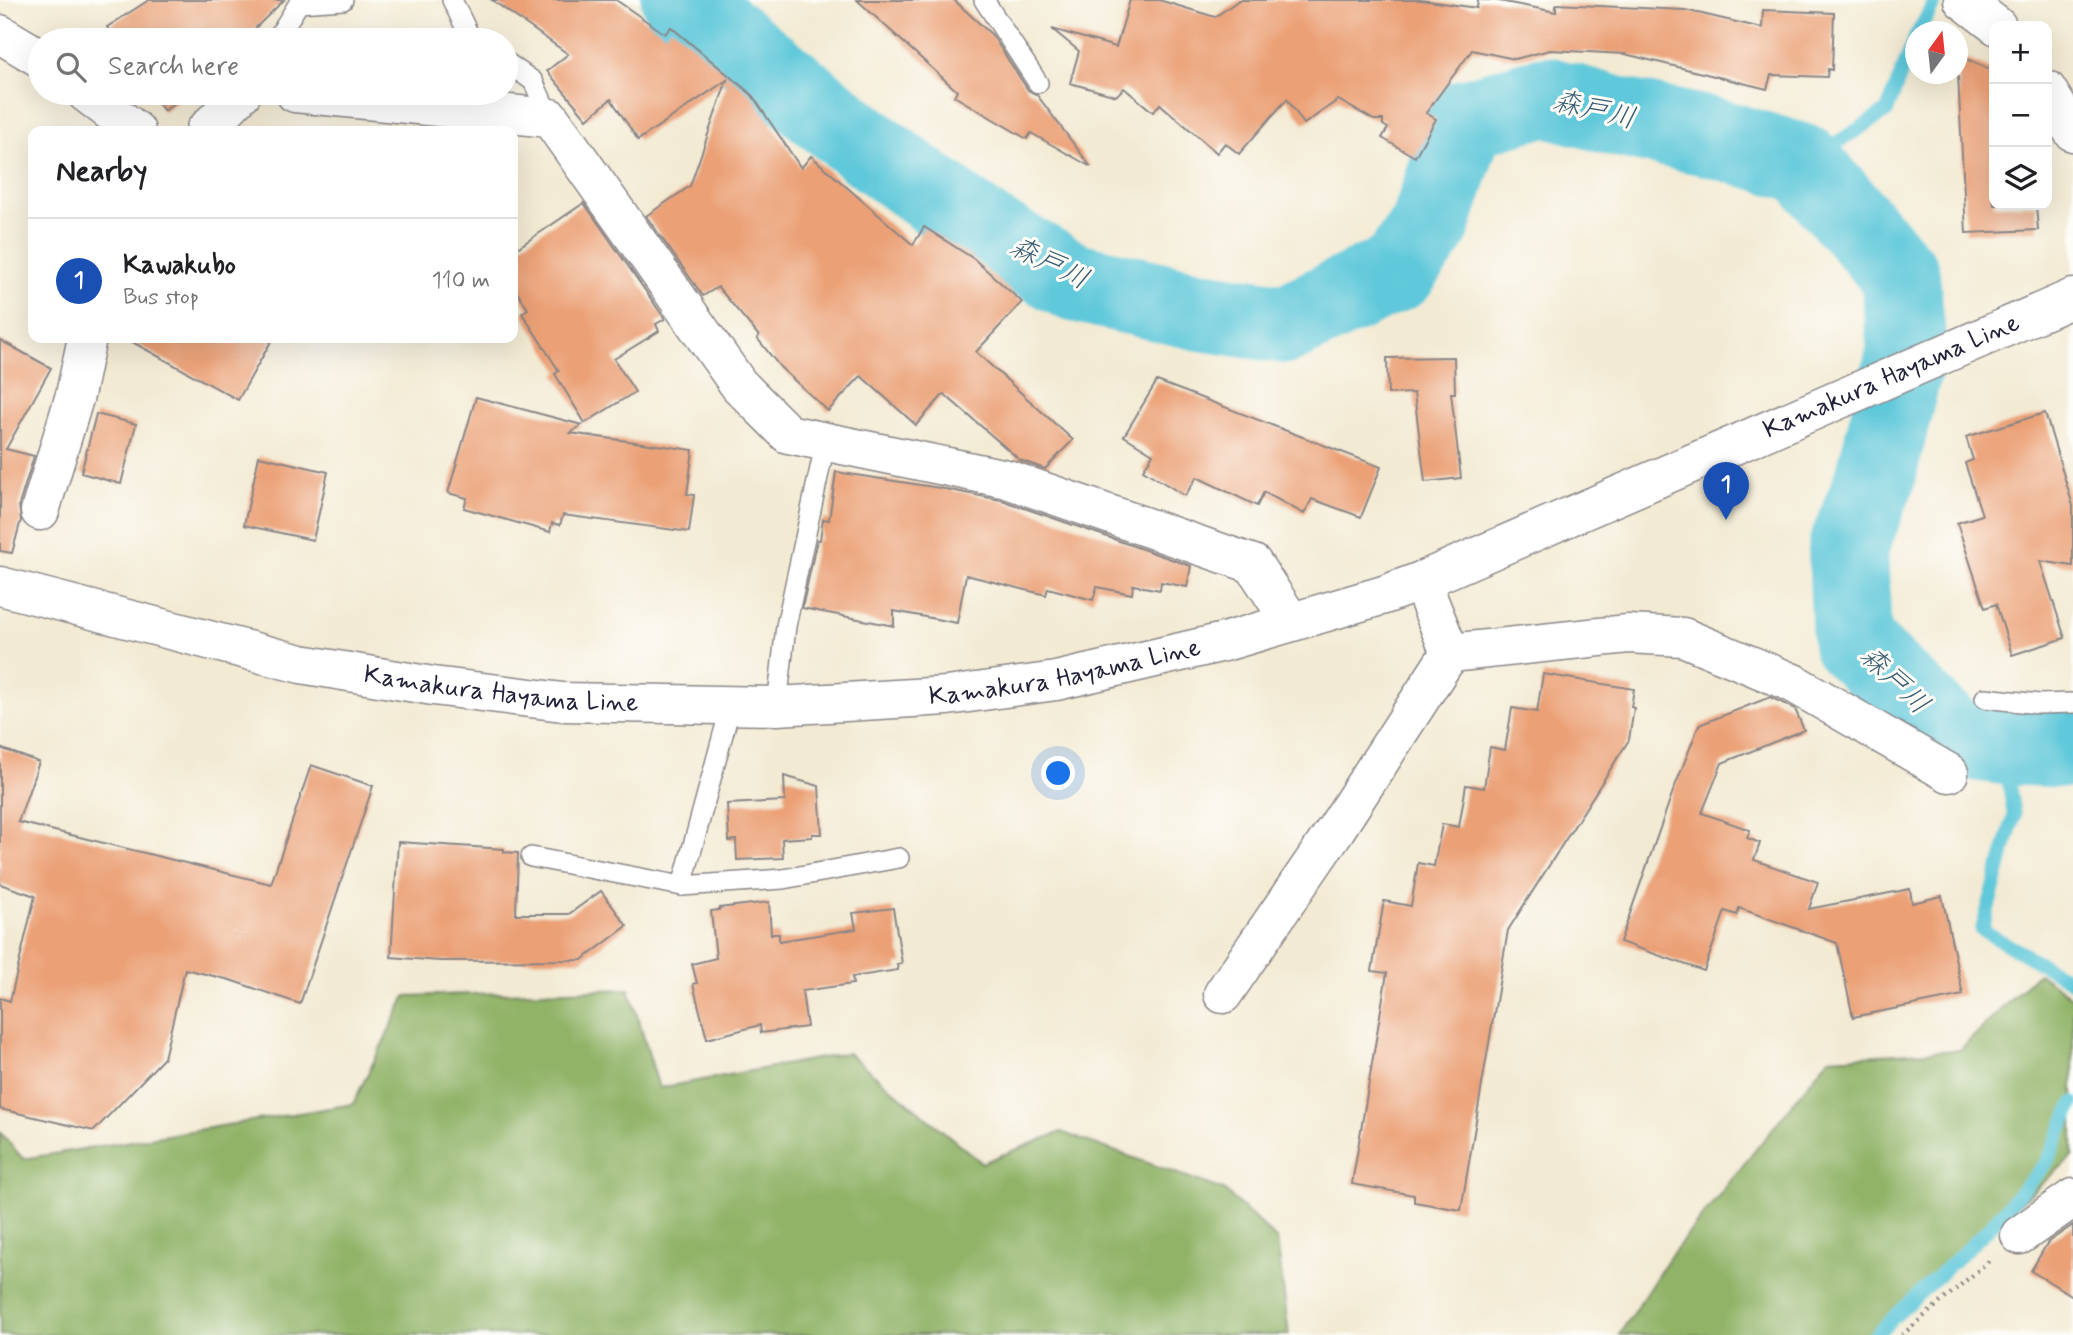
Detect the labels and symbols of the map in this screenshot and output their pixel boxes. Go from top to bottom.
north arrow [1905,21,1968,84]
water label: 森戸川 [1549,84,1639,138]
water label: 森戸川 [1003,229,1095,299]
street label: Kamakura Hayama Line [1758,306,2025,447]
pin: 1 [1703,462,1749,520]
street label: Kamakura Hayama Line [928,631,1204,714]
water label: 森戸川 [1851,639,1937,723]
street label: Kamakura Hayama Line [361,658,639,720]
your location [1041,756,1075,790]

